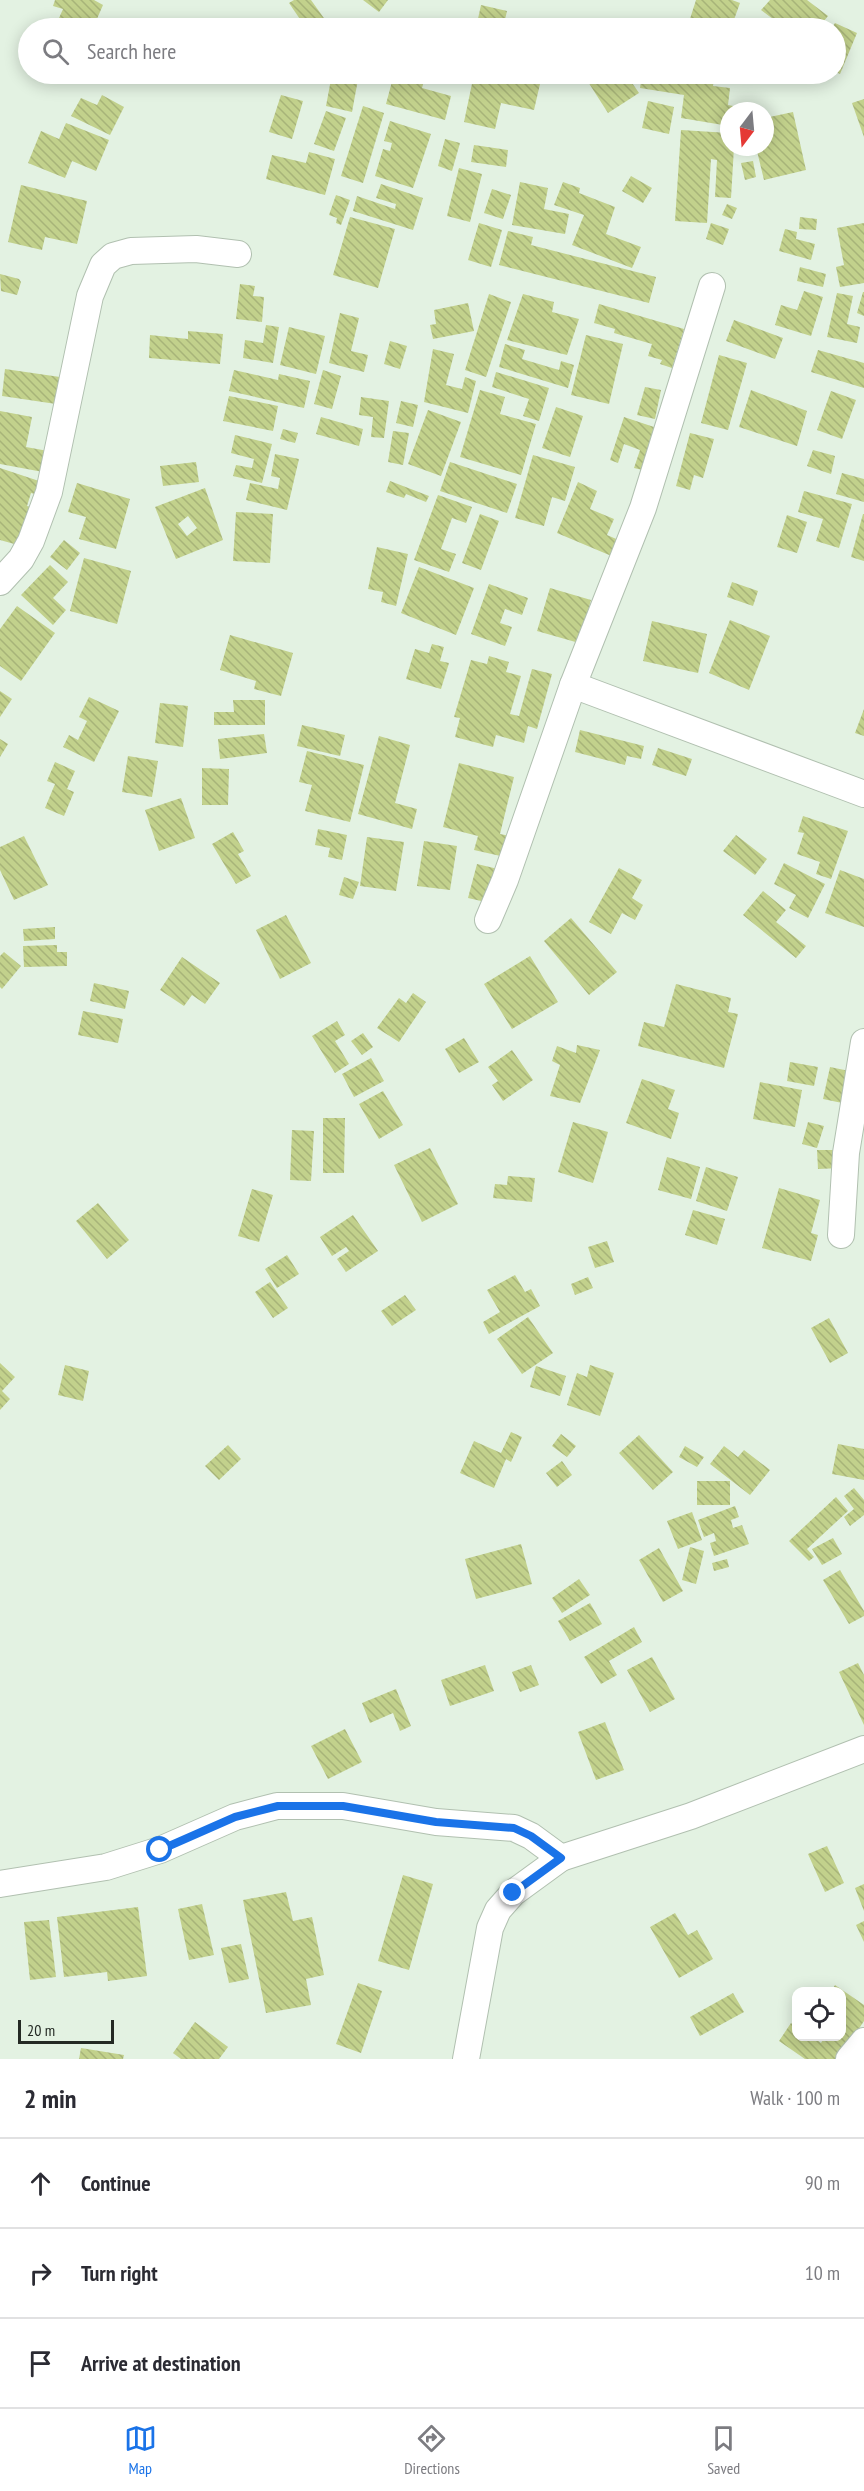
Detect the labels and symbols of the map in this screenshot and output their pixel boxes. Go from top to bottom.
north arrow [720,102,774,156]
route start [146,1836,172,1862]
route end [499,1879,525,1905]
scale bar [18,2017,114,2044]

